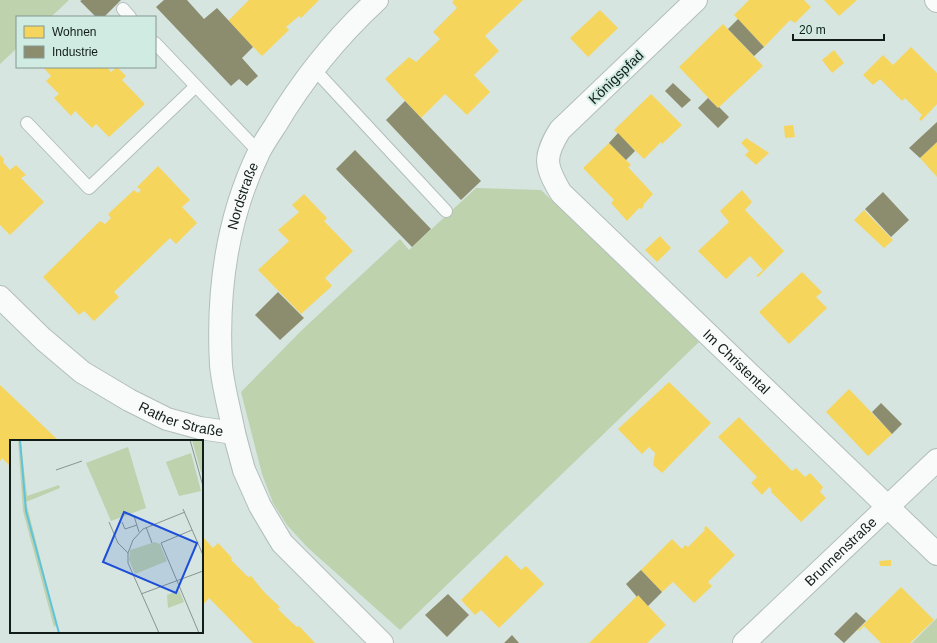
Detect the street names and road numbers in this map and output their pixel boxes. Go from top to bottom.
street label: Königspfad [585,47,647,107]
street label: Nordstraße [224,159,261,231]
street label: Im Christental [700,326,773,397]
street label: Rather Straße [136,398,225,439]
street label: Brunnenstraße [801,514,880,589]

